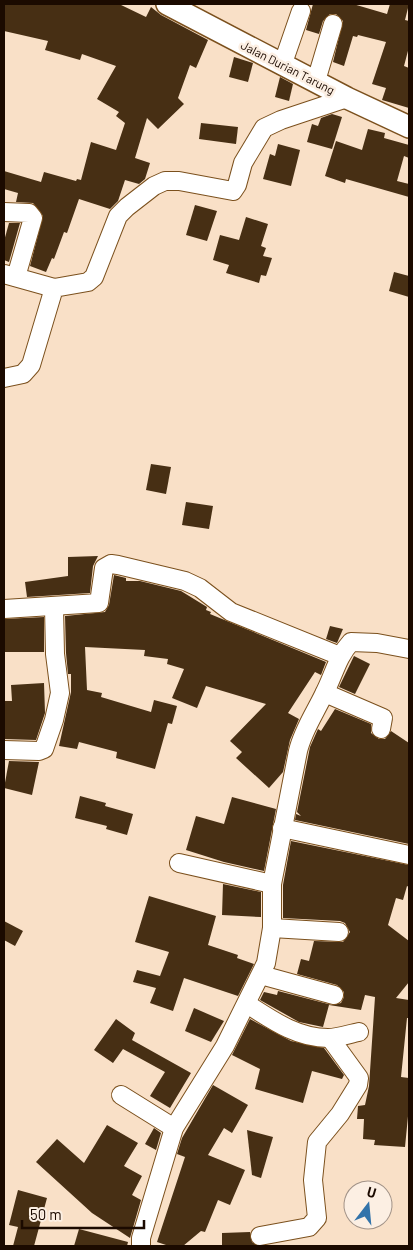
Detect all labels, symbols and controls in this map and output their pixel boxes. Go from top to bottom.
street label: Jalan Durian Tarung [239,37,337,97]
north arrow [343,1180,393,1230]
text: U [365,1183,378,1201]
scale bar [22,1198,145,1230]
text: 50 m [30,1205,62,1223]

